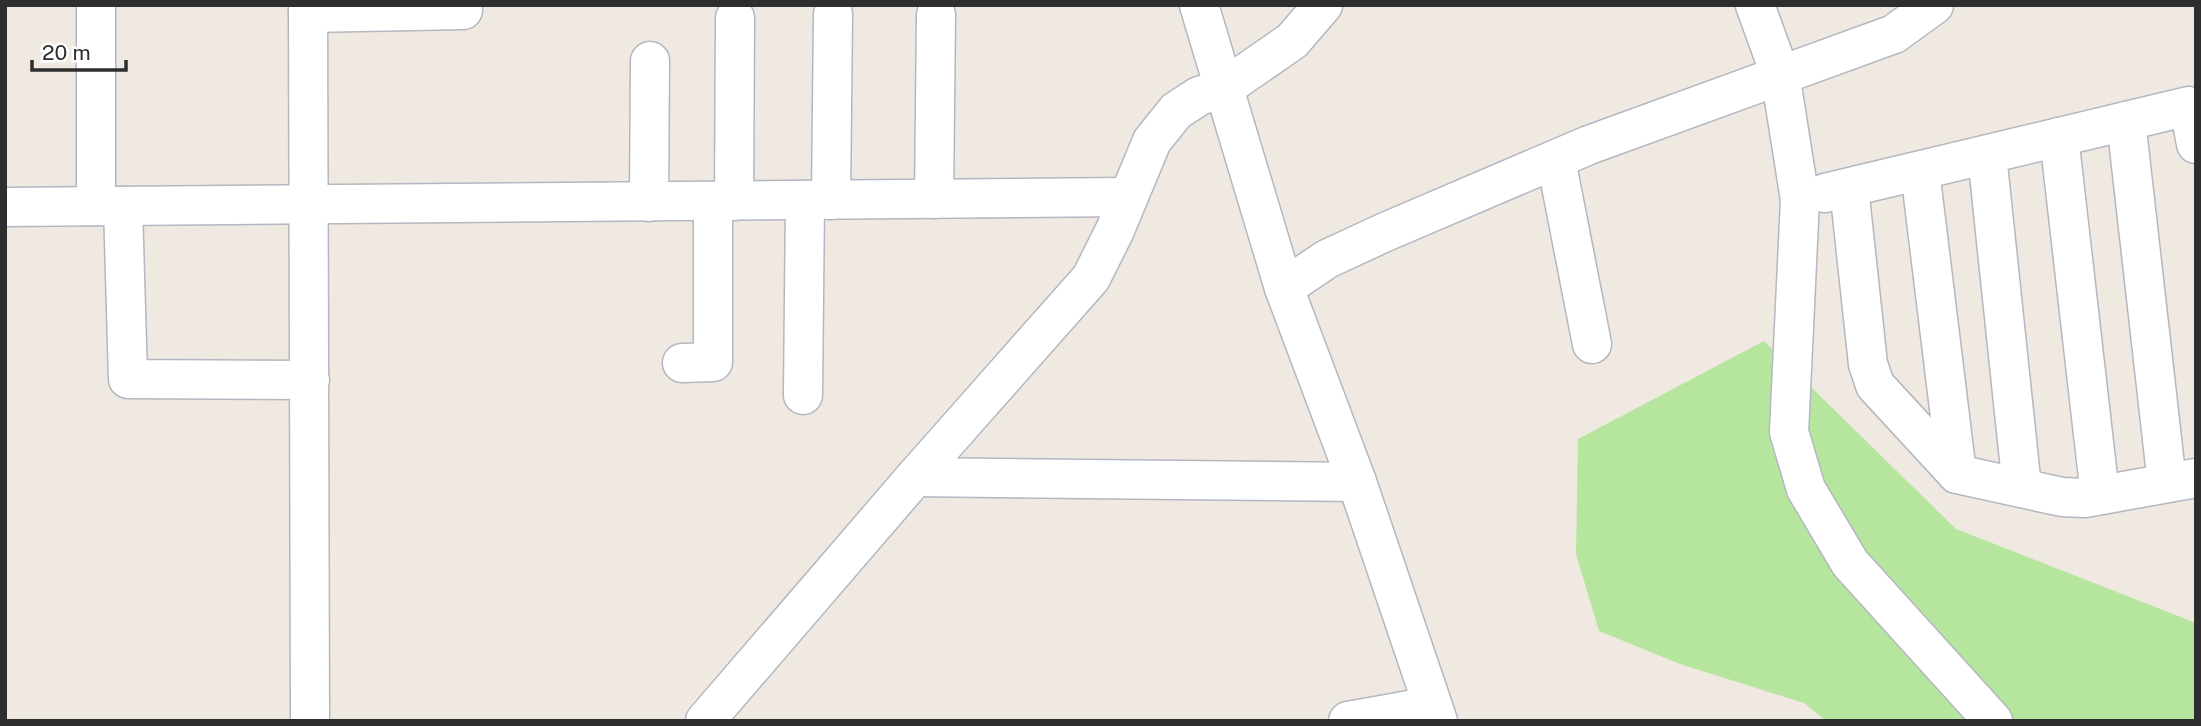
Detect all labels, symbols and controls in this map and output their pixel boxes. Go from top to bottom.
scale bar [32,28,126,72]
text: 20 m [42,40,91,65]

